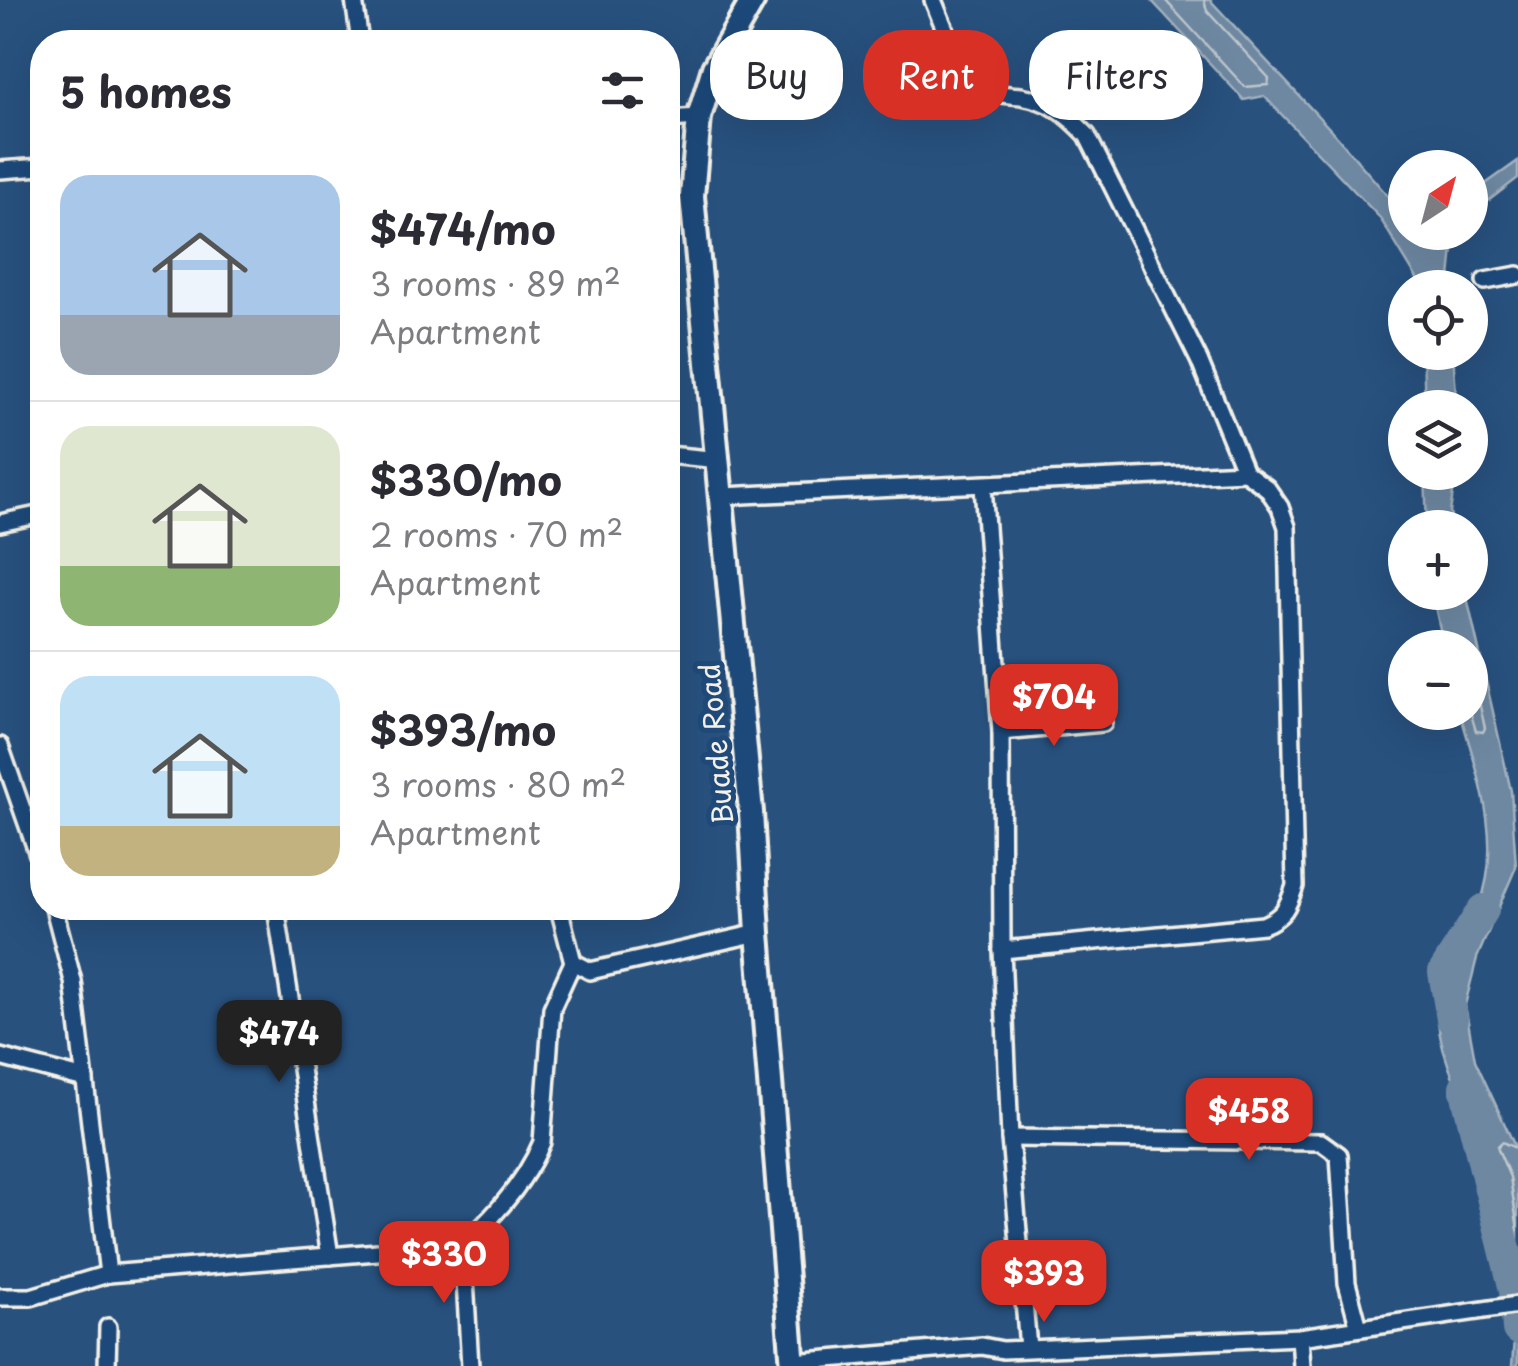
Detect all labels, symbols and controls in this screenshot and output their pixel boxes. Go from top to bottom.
chip: Buy [710,30,843,120]
chip: Rent [863,30,1009,120]
chip: Filters [1029,30,1203,120]
text: 5 homes [60,59,232,122]
icon: filters [595,63,650,118]
north arrow [1388,150,1488,250]
map controls [1388,150,1488,730]
text: $474/mo [370,196,556,259]
icon: home [140,215,260,335]
text: 3 rooms · 89 m² [370,259,621,307]
button: locate [1388,270,1488,370]
text: Apartment [370,307,541,355]
button: layers [1388,390,1488,490]
text: $330/mo [370,447,562,510]
icon: home [140,466,260,586]
text: 2 rooms · 70 m² [370,510,623,558]
button: + [1388,510,1488,610]
text: Apartment [370,558,541,606]
button: − [1388,630,1488,730]
street label: Buade Road [687,662,743,826]
pin: $704 [995,664,1113,749]
text: $704 [1012,672,1096,720]
text: $393/mo [370,697,556,760]
icon: home [140,716,260,836]
text: 3 rooms · 80 m² [370,760,626,808]
text: Apartment [370,808,541,856]
pin: $474 [220,1000,338,1085]
text: $474 [239,1008,319,1056]
pin: $458 [1190,1078,1308,1163]
text: $458 [1208,1086,1290,1134]
pin: $330 [385,1221,503,1306]
text: $330 [401,1229,487,1277]
pin: $393 [985,1240,1103,1325]
text: $393 [1003,1248,1085,1296]

